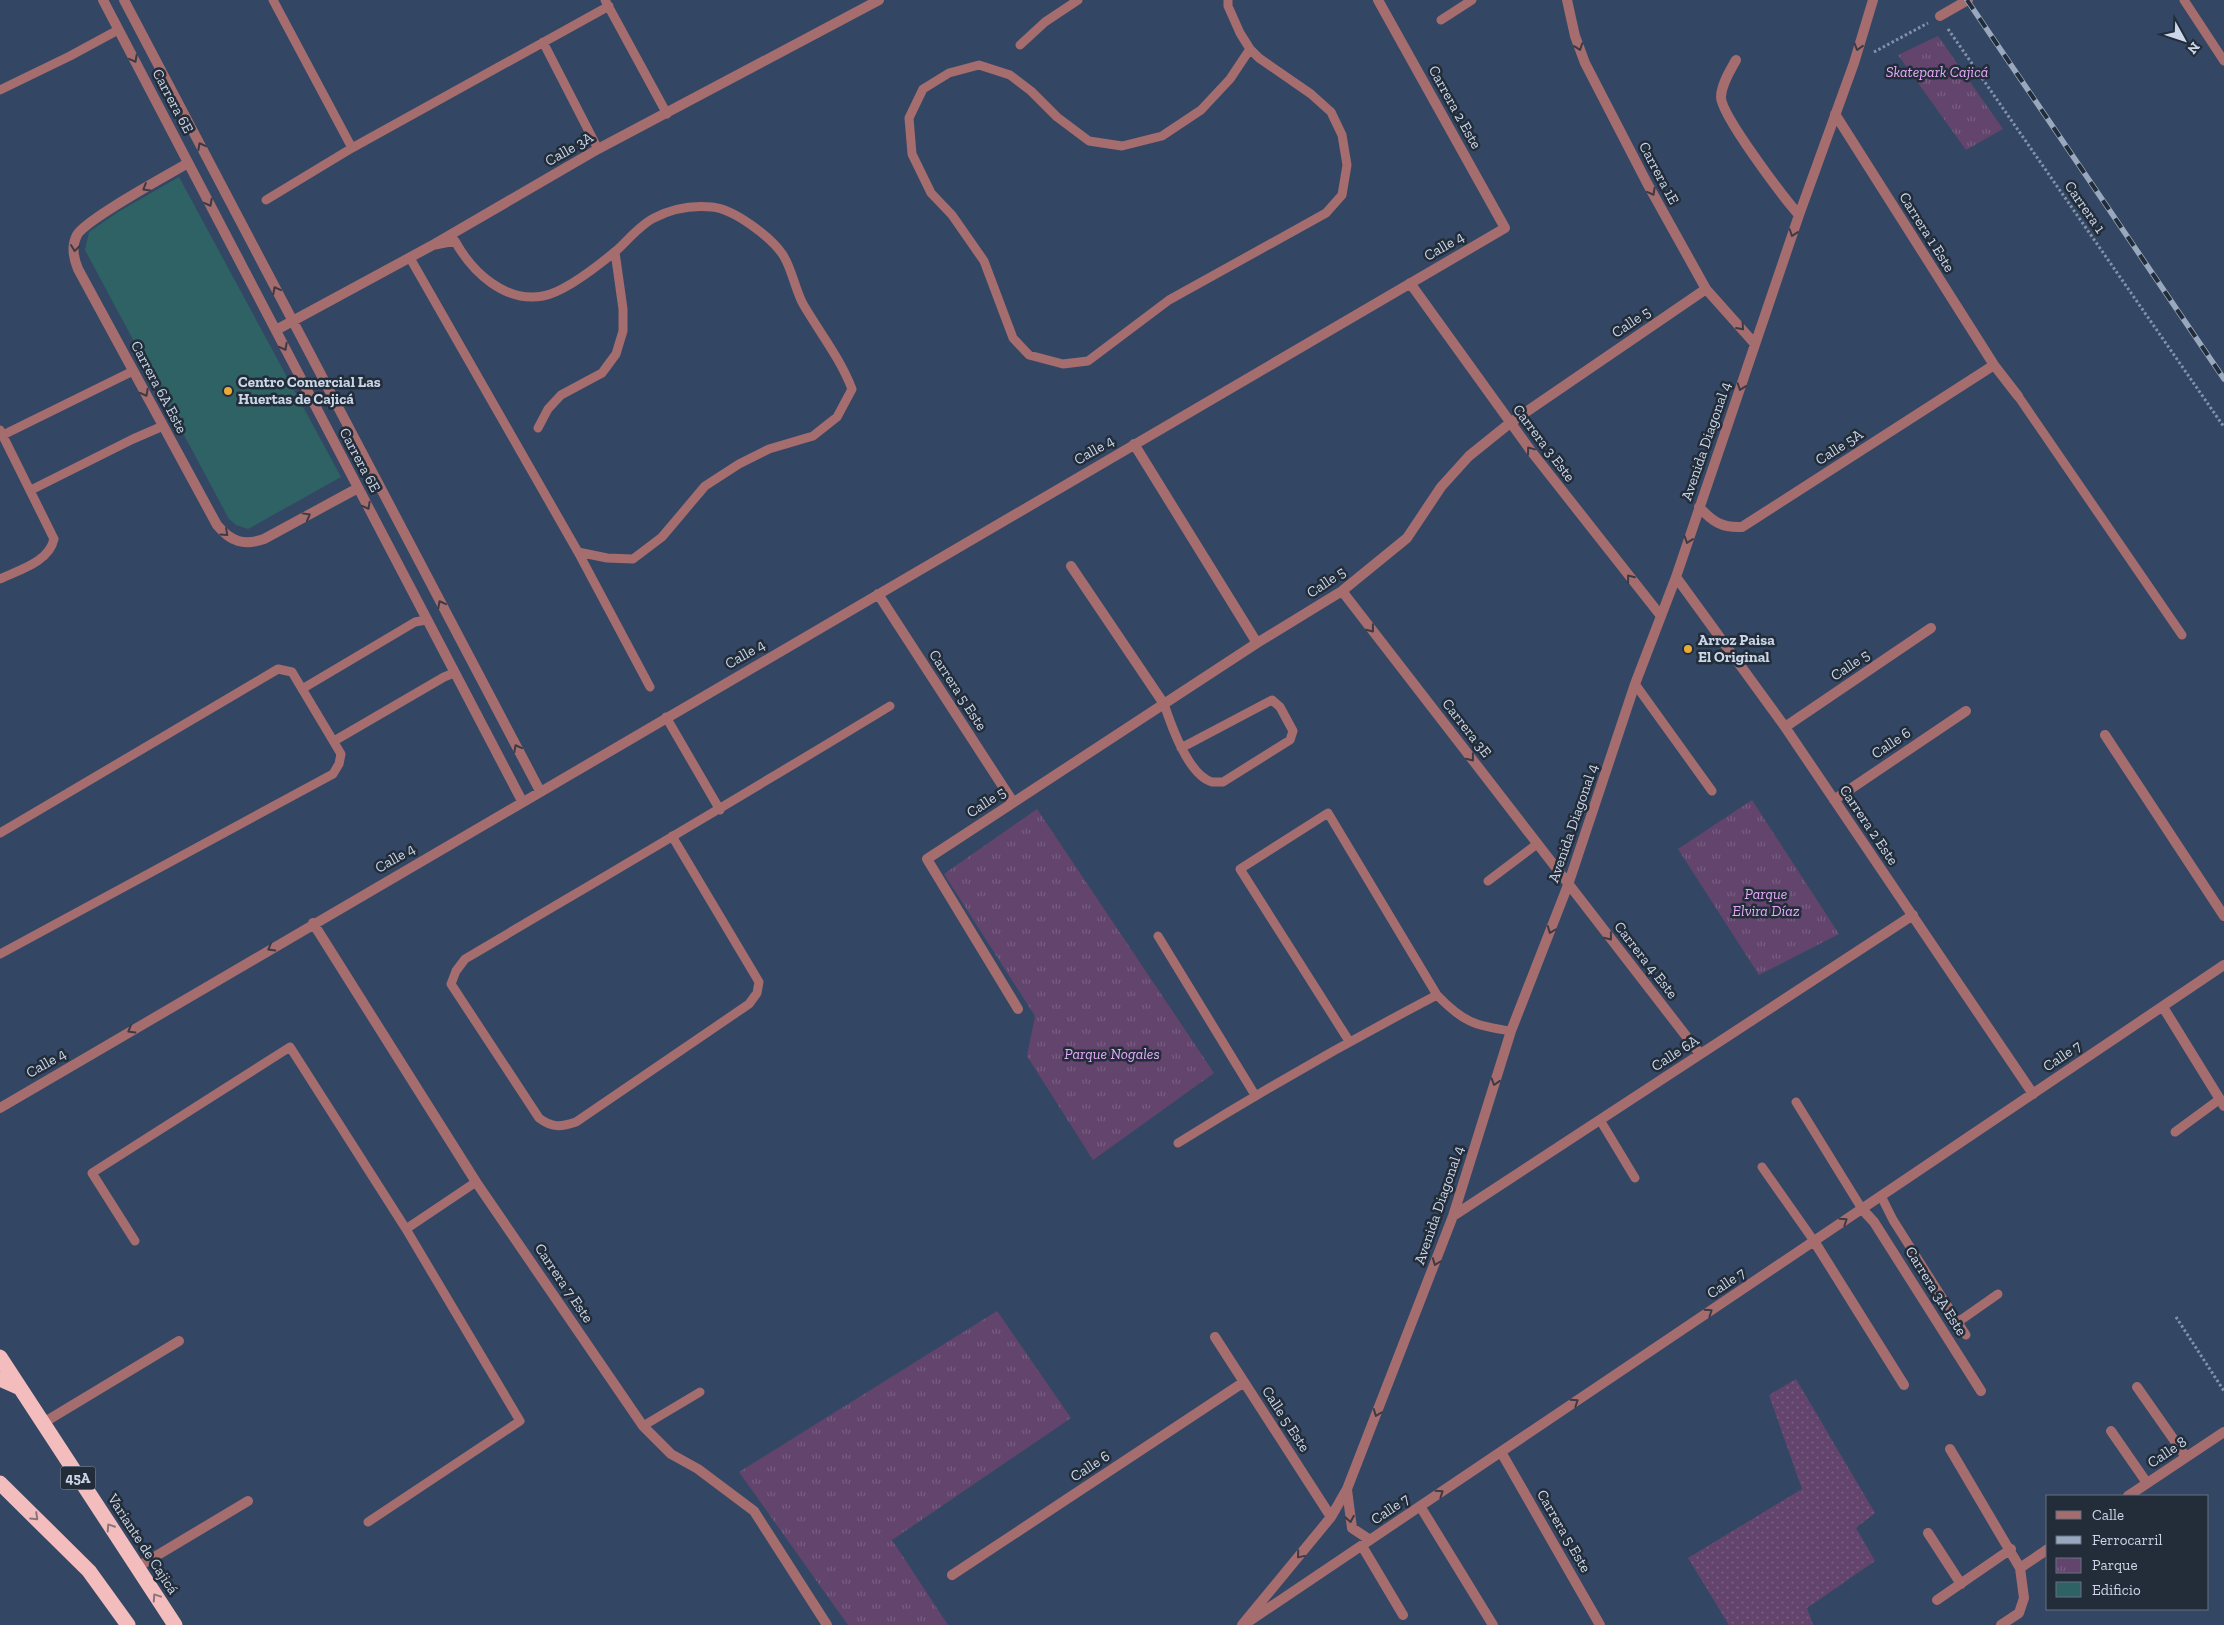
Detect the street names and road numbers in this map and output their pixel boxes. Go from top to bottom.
street label: Carrera 2 Este [1425,62,1485,152]
street label: Carrera 6E [149,66,198,136]
street label: Calle 3A [542,128,596,170]
street label: Carrera 1E [1635,139,1683,207]
street label: Carrera 1 [2061,178,2110,237]
street label: Carrera 1 Este [1895,189,1959,275]
street label: Calle 4 [1421,227,1467,265]
street label: Calle 5 [1608,302,1654,342]
street label: Carrera 6A Este [127,338,191,436]
street label: Avenida Diagonal 4 [1677,379,1735,503]
street label: Carrera 3 Este [1509,401,1579,485]
street label: Carrera 6E [336,425,385,495]
street label: Calle 5A [1812,425,1866,469]
street label: Calle 4 [1071,431,1117,469]
street label: Calle 5 [1303,562,1349,602]
street label: Calle 4 [722,635,768,673]
street label: Calle 5 [1827,645,1873,685]
street label: Carrera 5 Este [925,646,991,734]
street label: Carrera 3E [1438,695,1496,761]
street label: Calle 6 [1868,723,1914,763]
street label: Avenida Diagonal 4 [1544,761,1602,885]
street label: Carrera 2 Este [1836,782,1902,868]
street label: Calle 5 [963,783,1009,821]
street label: Calle 4 [372,839,418,877]
street label: Carrera 4 Este [1610,918,1682,1002]
street label: Calle 6A [1648,1031,1702,1075]
street label: Calle 7 [2039,1037,2085,1075]
street label: Calle 4 [23,1044,69,1082]
street label: Avenida Diagonal 4 [1410,1143,1468,1267]
street label: Carrera 7 Este [531,1240,597,1326]
street label: Carrera 3A Este [1901,1243,1971,1339]
street label: Calle 7 [1703,1264,1749,1302]
street label: Calle 5 Este [1258,1383,1314,1455]
street label: Calle 8 [2144,1432,2190,1472]
street label: Calle 6 [1067,1447,1113,1485]
road number: 45A [60,1466,96,1490]
street label: Carrera 5 Este [1533,1486,1595,1576]
street label: Variante de Cajicá [103,1490,182,1598]
street label: Calle 7 [1367,1490,1413,1528]

